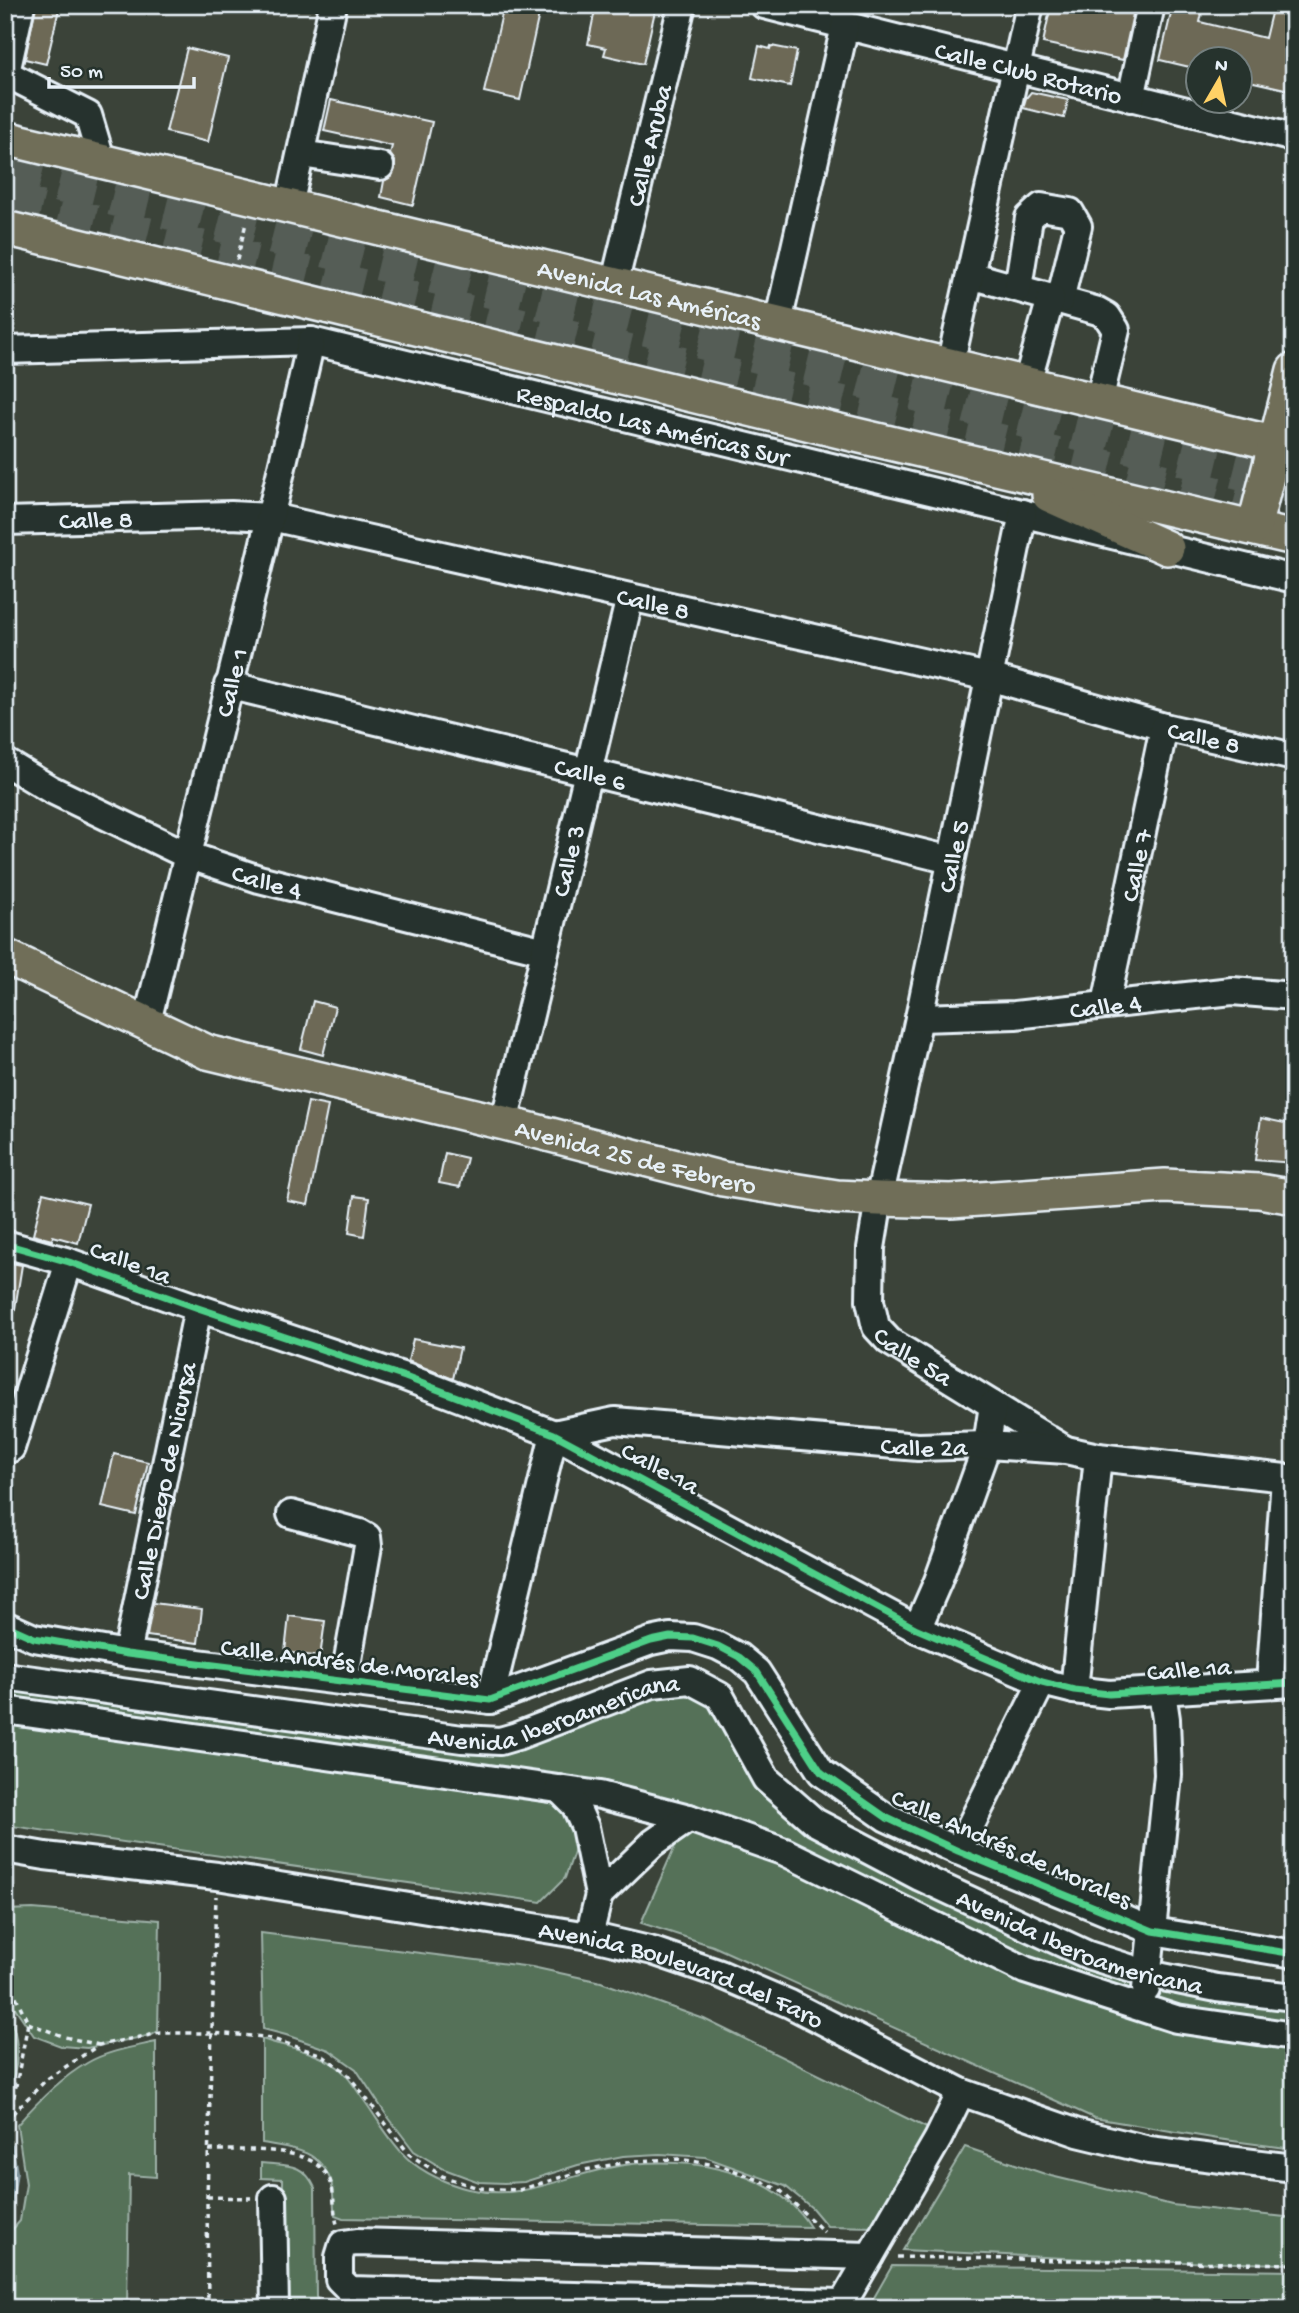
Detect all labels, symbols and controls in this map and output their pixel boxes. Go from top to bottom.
street label: Calle Club Rotario [931,37,1125,114]
scale bar [49,46,194,90]
north arrow [1184,46,1254,116]
text: N [1213,54,1229,79]
text: 50 m [60,61,103,86]
street label: Calle Aruba [623,80,682,210]
street label: Avenida Las Américas [534,256,765,340]
street label: Respaldo Las Américas Sur [513,380,794,477]
street label: Calle 8 [59,507,133,540]
street label: Calle 8 [613,583,692,630]
street label: Calle 1 [211,645,258,721]
street label: Calle 8 [1164,717,1243,764]
street label: Calle 6 [550,753,629,801]
street label: Calle 5 [934,818,979,896]
street label: Calle 3 [548,822,595,901]
street label: Calle 7 [1117,826,1162,905]
street label: Calle 4 [227,860,305,909]
street label: Calle 4 [1068,990,1143,1029]
street label: Avenida 25 de Febrero [511,1115,758,1204]
street label: Calle 1a [84,1236,176,1295]
street label: Calle 5a [864,1322,958,1397]
street label: Calle Diego de Nicursa [128,1358,207,1603]
street label: Calle 2a [879,1433,969,1467]
street label: Calle 1a [614,1437,705,1505]
street label: Calle Andrés de Morales [219,1634,482,1697]
street label: Calle 1a [1146,1654,1234,1691]
street label: Avenida Iberoamericana [426,1670,682,1761]
street label: Calle Andrés de Morales [885,1784,1136,1919]
street label: Avenida Iberoamericana [950,1885,1207,2005]
street label: Avenida Boulevard del Faro [536,1917,828,2039]

